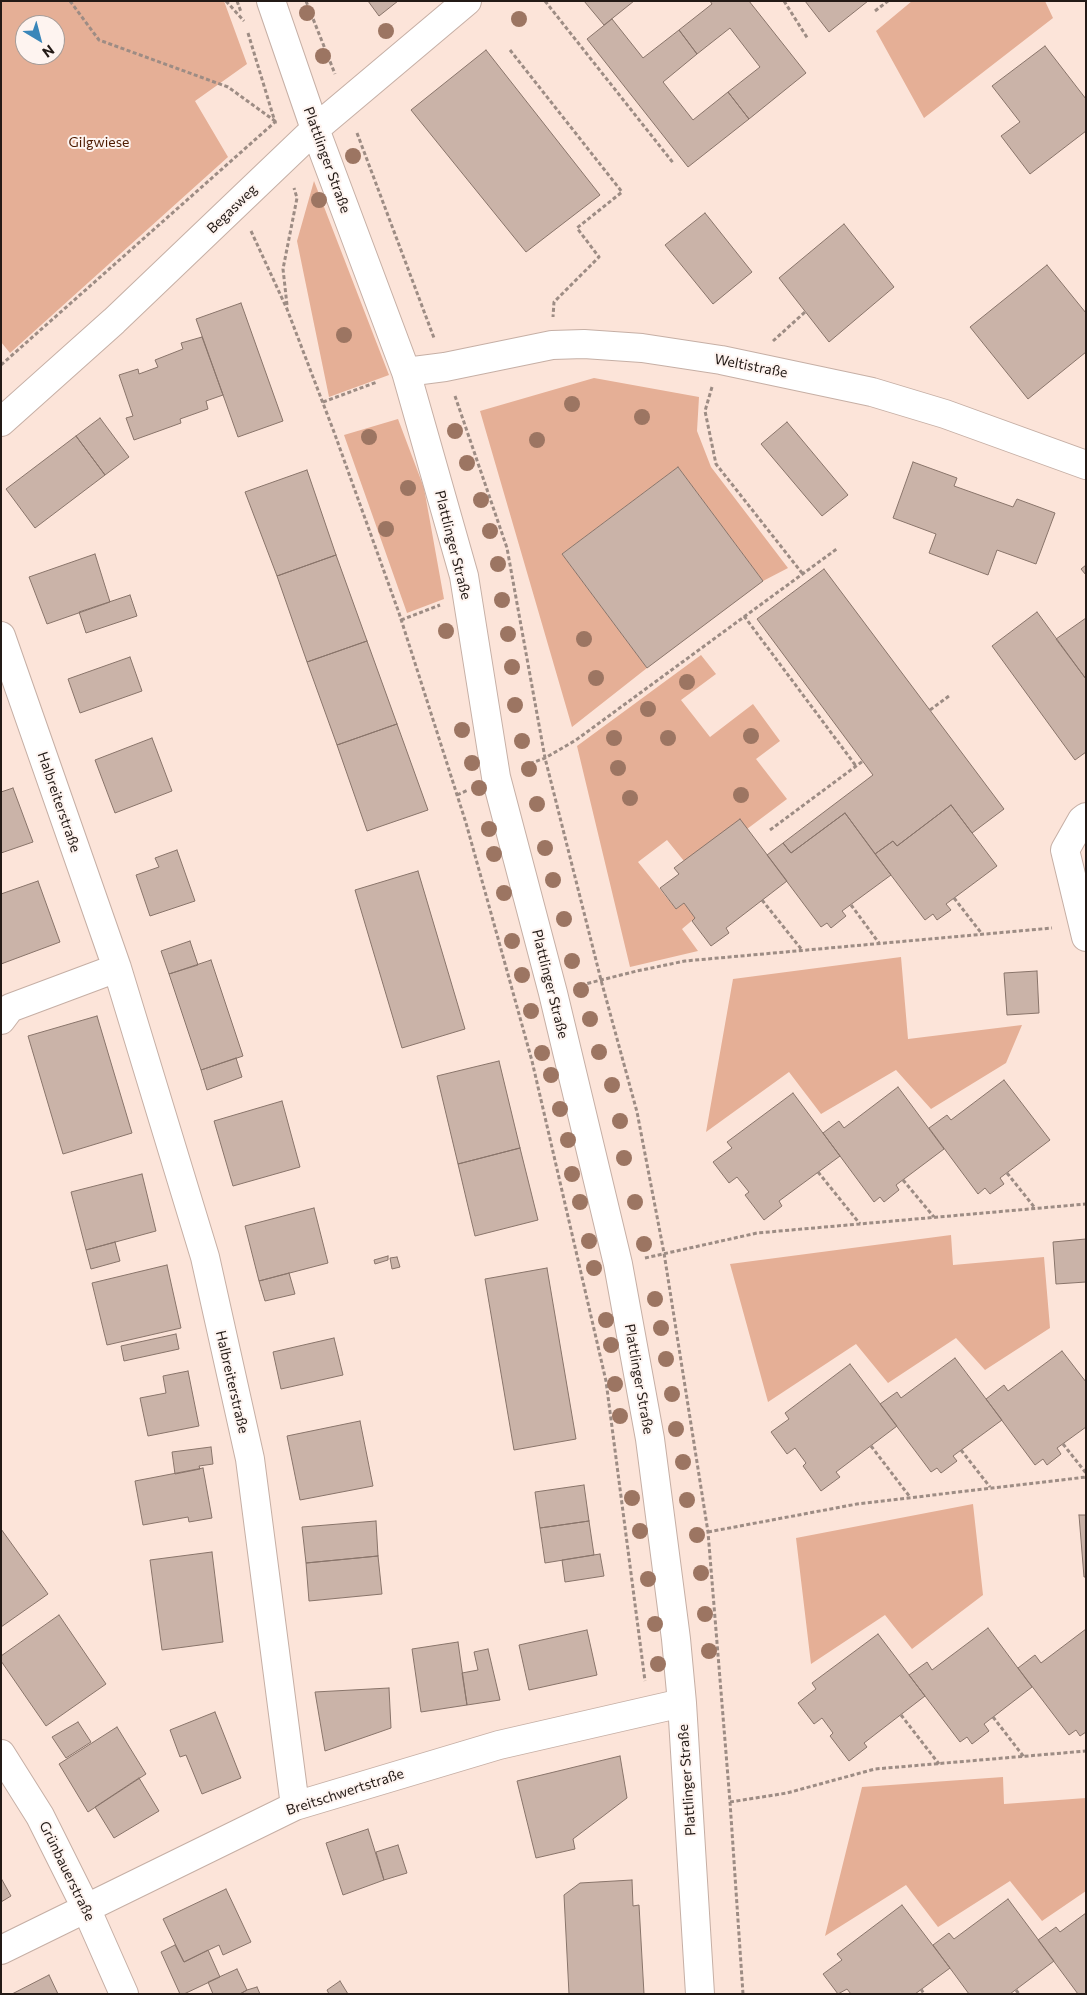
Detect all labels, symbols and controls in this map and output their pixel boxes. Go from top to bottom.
north arrow [15,15,65,65]
text: N [39,42,58,62]
street label: Plattlinger Straße [300,105,354,215]
park label: Gilgwiese [69,134,129,150]
street label: Begasweg [203,181,261,237]
street label: Weltistraße [713,351,789,381]
street label: Plattlinger Straße [431,489,475,601]
street label: Halbreiterstraße [34,750,84,854]
street label: Plattlinger Straße [528,928,572,1040]
street label: Plattlinger Straße [621,1322,657,1436]
street label: Halbreiterstraße [212,1329,252,1435]
street label: Plattlinger Straße [675,1724,699,1836]
street label: Breitschwertstraße [284,1765,406,1819]
street label: Grünbauerstraße [36,1819,98,1923]

